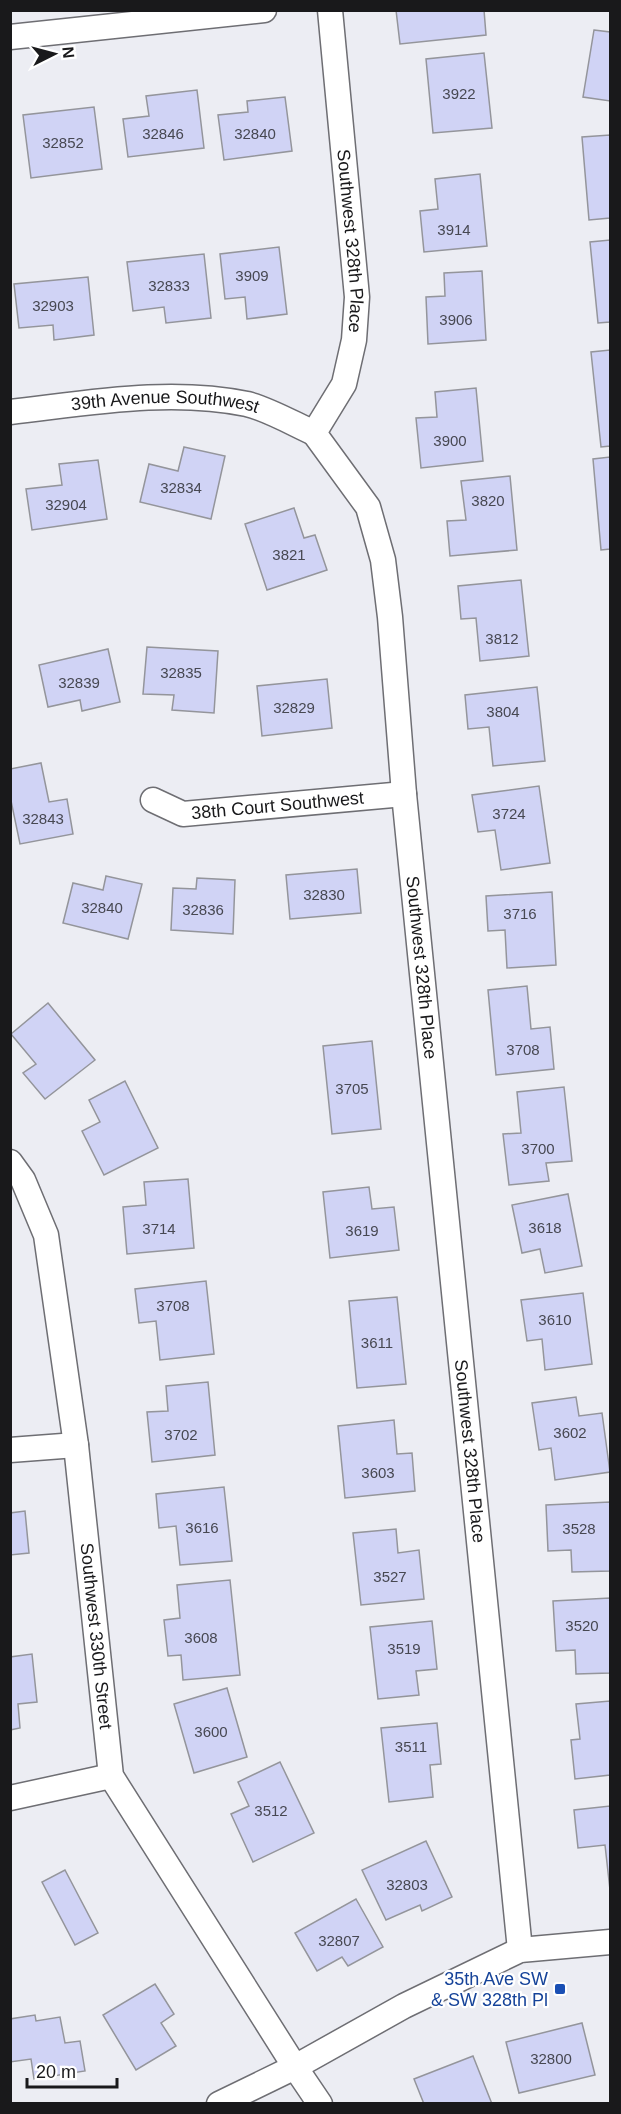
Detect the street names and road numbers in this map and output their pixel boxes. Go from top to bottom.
street label: Southwest 328th Place [333,148,367,333]
street label: 39th Avenue Southwest [70,387,262,417]
street label: 38th Court Southwest [190,788,365,823]
street label: Southwest 328th Place [402,875,441,1060]
street label: Southwest 328th Place [451,1358,489,1544]
street label: Southwest 330th Street [76,1542,116,1730]

